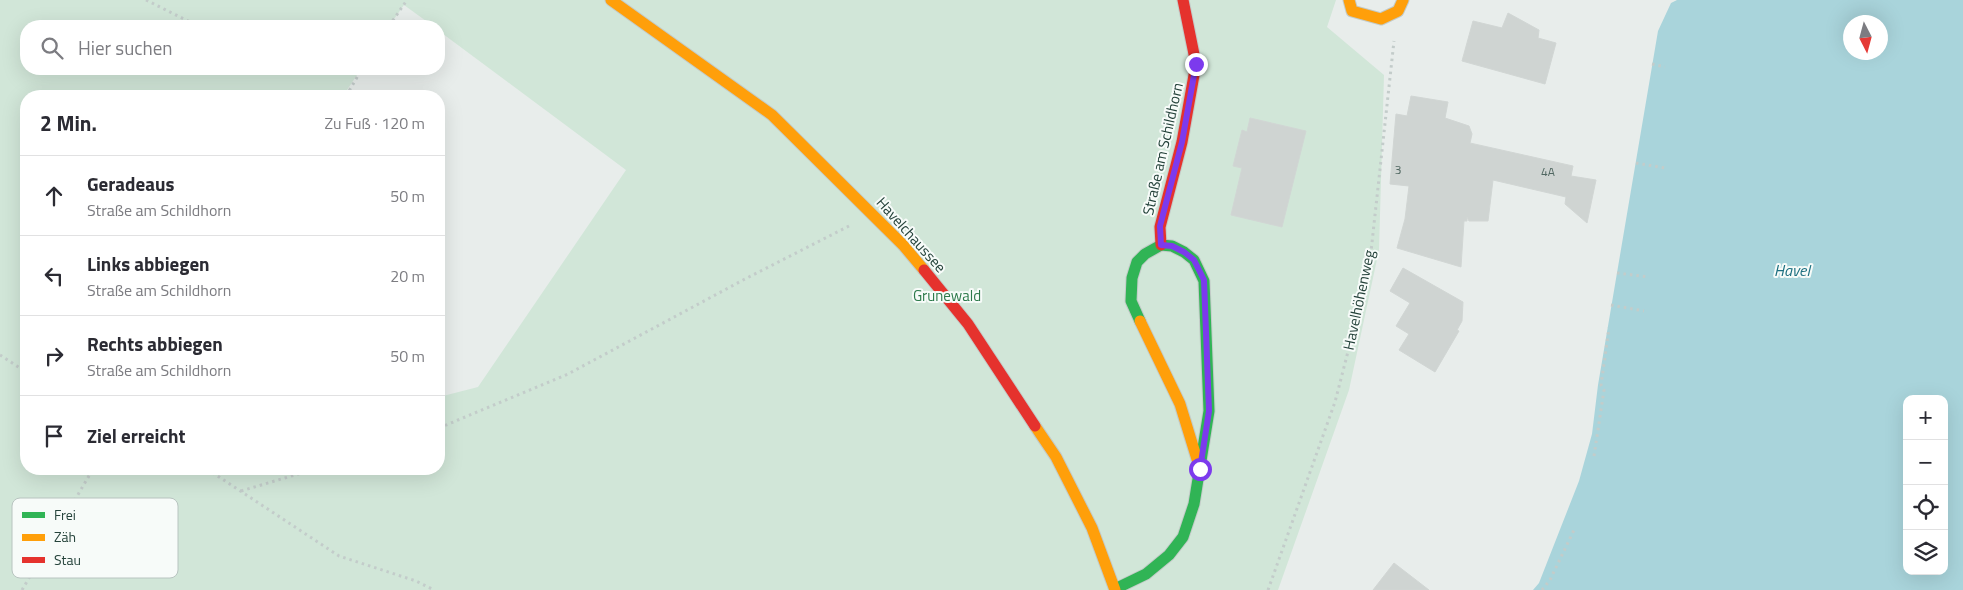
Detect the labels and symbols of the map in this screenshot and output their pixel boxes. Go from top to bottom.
north arrow [1843,15,1888,60]
route end [1185,53,1208,76]
street label: Straße am Schildhorn [1136,80,1189,217]
house number: 3 [1395,160,1401,179]
house number: 4A [1541,162,1555,181]
street label: Havelchaussee [871,192,952,278]
street label: Havelhöhenweg [1337,247,1380,352]
water label: Havel [1774,258,1811,282]
park label: Grunewald [913,284,981,307]
route start [1189,458,1212,481]
legend [12,498,178,578]
text: Frei [54,504,76,525]
text: Zäh [54,526,76,547]
text: Stau [54,549,81,570]

